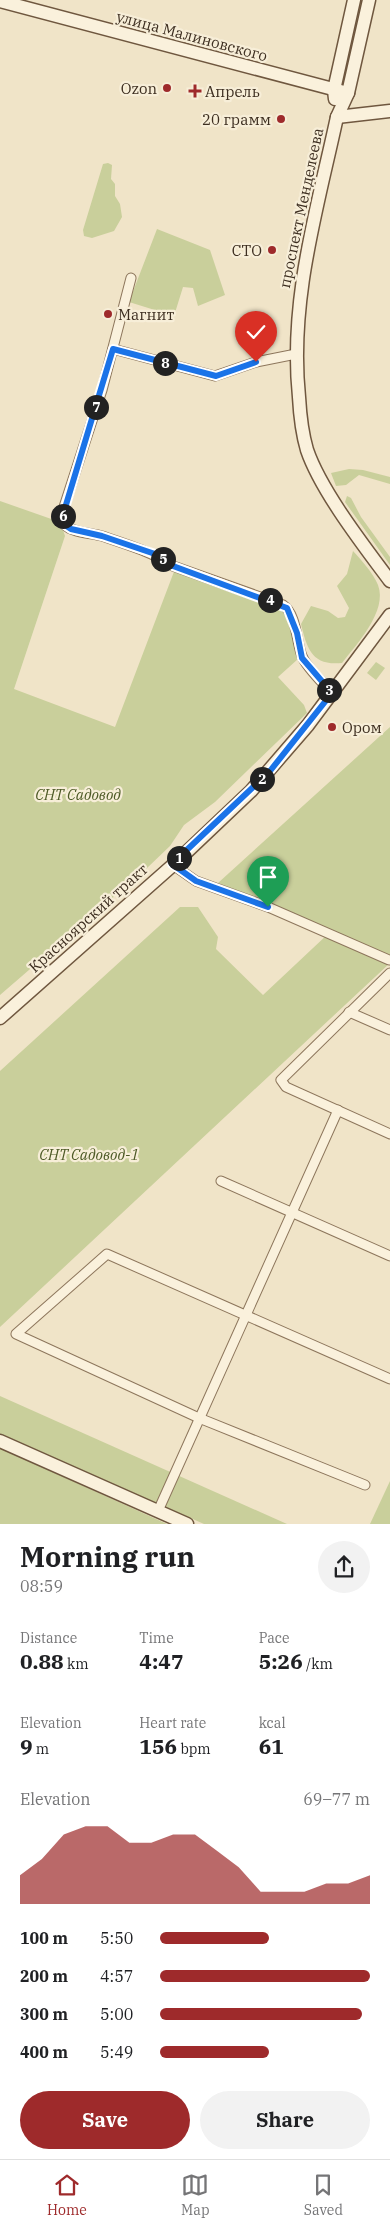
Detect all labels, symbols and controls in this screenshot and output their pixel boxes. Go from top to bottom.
street label: улица Малиновского [114,7,270,65]
place label: Ozon [121,79,157,98]
marker: Ozon [161,82,173,94]
place label: Апрель [205,82,260,101]
marker: Апрель [189,85,201,97]
place label: 20 грамм [202,110,271,129]
marker: 20 грамм [275,113,287,125]
street label: проспект Менделеева [275,126,327,290]
place label: СТО [232,241,262,260]
marker: СТО [266,244,278,256]
place label: Магнит [118,305,174,324]
marker: Магнит [102,308,114,320]
pin [235,311,277,362]
icon: check [242,318,270,346]
pin: 8 [152,350,178,376]
text: 8 [161,354,170,372]
pin: 7 [84,394,108,420]
text: 7 [92,398,101,416]
pin: 6 [50,504,76,528]
text: 6 [59,507,68,525]
pin: 5 [150,546,176,572]
text: 5 [159,550,168,568]
pin: 4 [258,588,282,612]
text: 4 [266,591,275,609]
pin: 3 [316,678,342,702]
text: 3 [325,681,334,699]
place label: Ором [342,718,382,737]
marker: Ором [326,721,338,733]
pin: 2 [250,766,274,792]
text: 2 [258,770,267,788]
park label: СНТ Садовод [35,785,121,804]
pin: 1 [166,846,192,870]
text: 1 [175,849,184,867]
pin [247,856,289,907]
street label: Красноярский тракт [25,859,152,976]
icon: arrive [254,863,282,891]
park label: СНТ Садовод-1 [39,1145,139,1164]
text: Morning run [20,1538,195,1575]
button: share [318,1541,370,1593]
text: 08:59 [20,1576,63,1596]
text: Distance [20,1629,77,1647]
text: Time [139,1629,174,1647]
text: Pace [259,1629,289,1647]
text: 0.88 [20,1647,64,1675]
text: 4:47 [139,1647,184,1675]
text: 5:26 [259,1647,303,1675]
text: km [64,1655,89,1673]
text: /km [303,1655,333,1673]
text: Elevation [20,1714,82,1732]
text: Heart rate [139,1714,206,1732]
text: kcal [259,1714,286,1732]
text: 9 [20,1732,33,1760]
text: 156 [139,1732,177,1760]
text: 61 [259,1732,284,1760]
text: m [33,1740,49,1758]
text: bpm [177,1740,211,1758]
text: Elevation [20,1789,90,1809]
text: 69–77 m [303,1789,370,1809]
text: 100 m [20,1928,68,1948]
text: 5:50 [100,1928,133,1948]
text: 200 m [20,1966,68,1986]
text: 4:57 [100,1966,133,1986]
text: 300 m [20,2004,68,2024]
text: 5:00 [100,2004,133,2024]
text: 400 m [20,2042,68,2062]
text: 5:49 [100,2042,133,2062]
button: Save [20,2091,190,2149]
button: Share [200,2091,370,2149]
tab: Home [47,2171,87,2219]
tab: Map [181,2171,210,2219]
tab: Saved [304,2171,343,2219]

